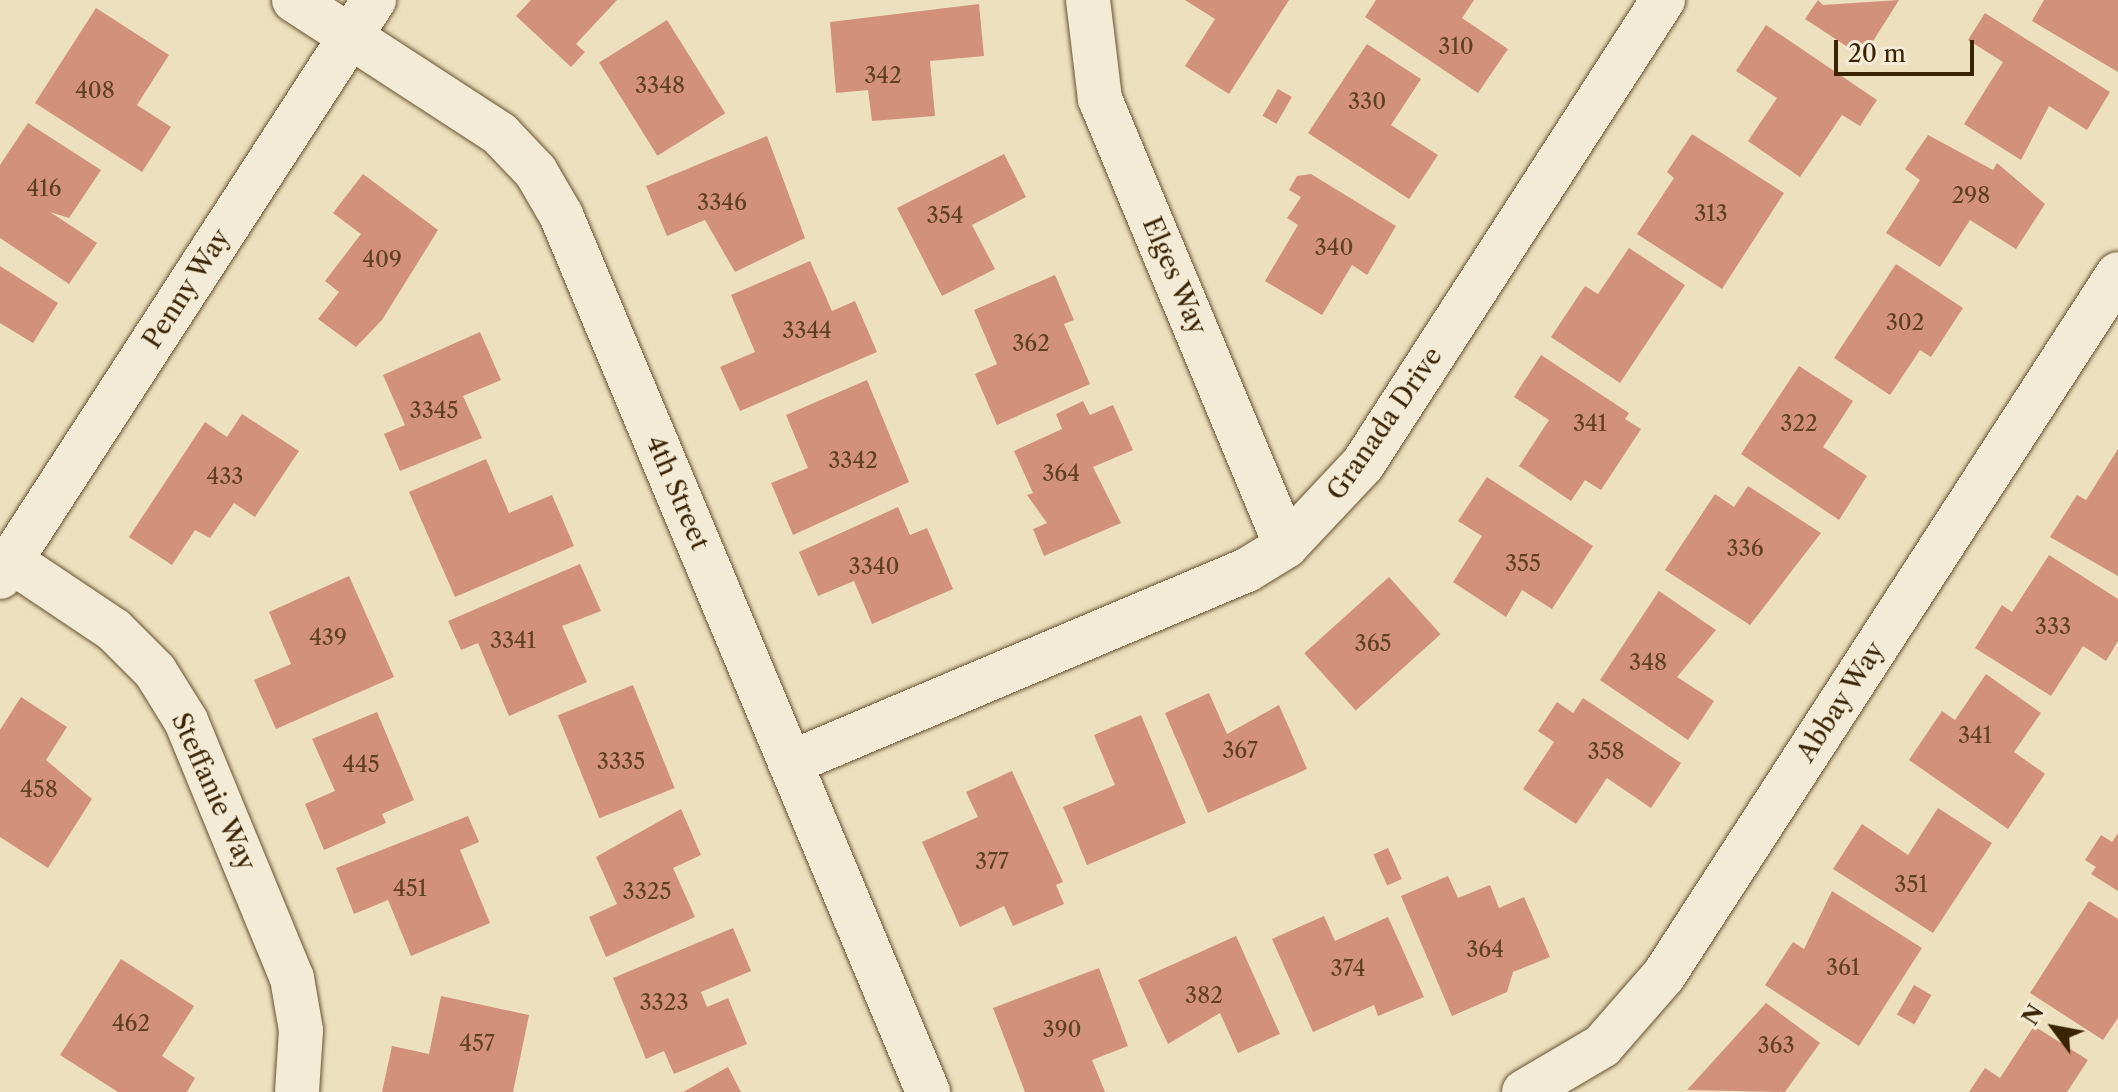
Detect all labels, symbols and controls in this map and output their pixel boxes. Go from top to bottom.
scale bar [1838,24,1978,74]
house number: 310 [1438,34,1474,60]
text: 20 m [1848,39,1906,68]
house number: 342 [864,63,902,89]
house number: 3348 [635,73,685,99]
house number: 408 [75,78,115,104]
house number: 330 [1348,89,1386,115]
house number: 416 [27,176,61,202]
house number: 298 [1952,183,1990,209]
house number: 3346 [697,190,747,216]
house number: 313 [1694,201,1728,227]
house number: 354 [927,203,963,229]
street label: Elges Way [1135,212,1213,340]
street label: Penny Way [136,223,238,355]
house number: 340 [1315,235,1353,261]
house number: 409 [362,247,402,273]
house number: 302 [1886,310,1924,336]
house number: 3344 [782,318,832,344]
house number: 362 [1012,331,1050,357]
street label: Granada Drive [1321,342,1449,506]
house number: 3345 [410,398,458,424]
house number: 341 [1573,411,1607,437]
house number: 322 [1780,411,1818,437]
street label: 4th Street [639,431,715,555]
house number: 3342 [828,448,878,474]
house number: 364 [1042,461,1080,487]
house number: 433 [207,464,243,490]
house number: 336 [1726,536,1764,562]
house number: 355 [1505,551,1541,577]
house number: 3340 [849,554,899,580]
house number: 333 [2035,614,2071,640]
house number: 439 [309,625,347,651]
house number: 3341 [490,628,536,654]
house number: 365 [1355,631,1391,657]
street label: Abbay Way [1790,635,1892,769]
house number: 348 [1629,650,1667,676]
street label: Steffanie Way [164,708,262,876]
house number: 341 [1958,723,1992,749]
house number: 367 [1222,738,1258,764]
house number: 358 [1587,739,1625,765]
house number: 3335 [597,749,645,775]
house number: 445 [342,752,380,778]
house number: 458 [20,777,58,803]
house number: 377 [975,849,1009,875]
house number: 351 [1894,872,1928,898]
house number: 451 [393,876,427,902]
house number: 3325 [623,879,671,905]
house number: 364 [1466,937,1504,963]
house number: 361 [1826,955,1860,981]
house number: 374 [1331,956,1365,982]
house number: 382 [1185,983,1223,1009]
north arrow [2014,988,2094,1068]
house number: 3323 [640,990,688,1016]
text: N [2017,1000,2050,1030]
house number: 462 [112,1011,150,1037]
house number: 390 [1043,1017,1081,1043]
house number: 457 [459,1031,495,1057]
house number: 363 [1757,1033,1795,1059]

